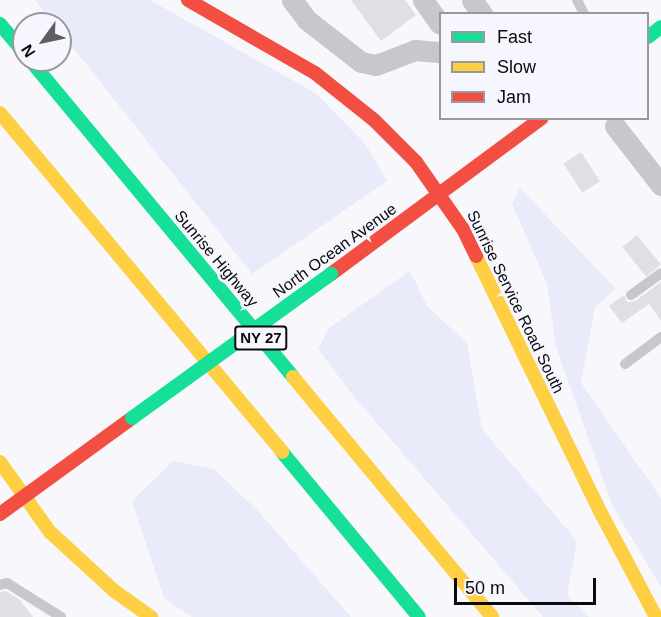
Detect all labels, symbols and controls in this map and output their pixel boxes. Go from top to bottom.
north arrow [12,12,72,72]
legend [439,12,649,120]
text: Fast [497,27,532,47]
text: N [18,42,38,60]
text: Slow [497,57,536,77]
text: Jam [497,87,531,107]
street label: North Ocean Avenue [269,199,401,303]
street label: Sunrise Highway [170,207,262,311]
street label: Sunrise Service Road South [462,207,568,397]
road number: NY 27 [234,326,288,350]
scale bar [457,566,600,604]
text: 50 m [465,578,505,598]

